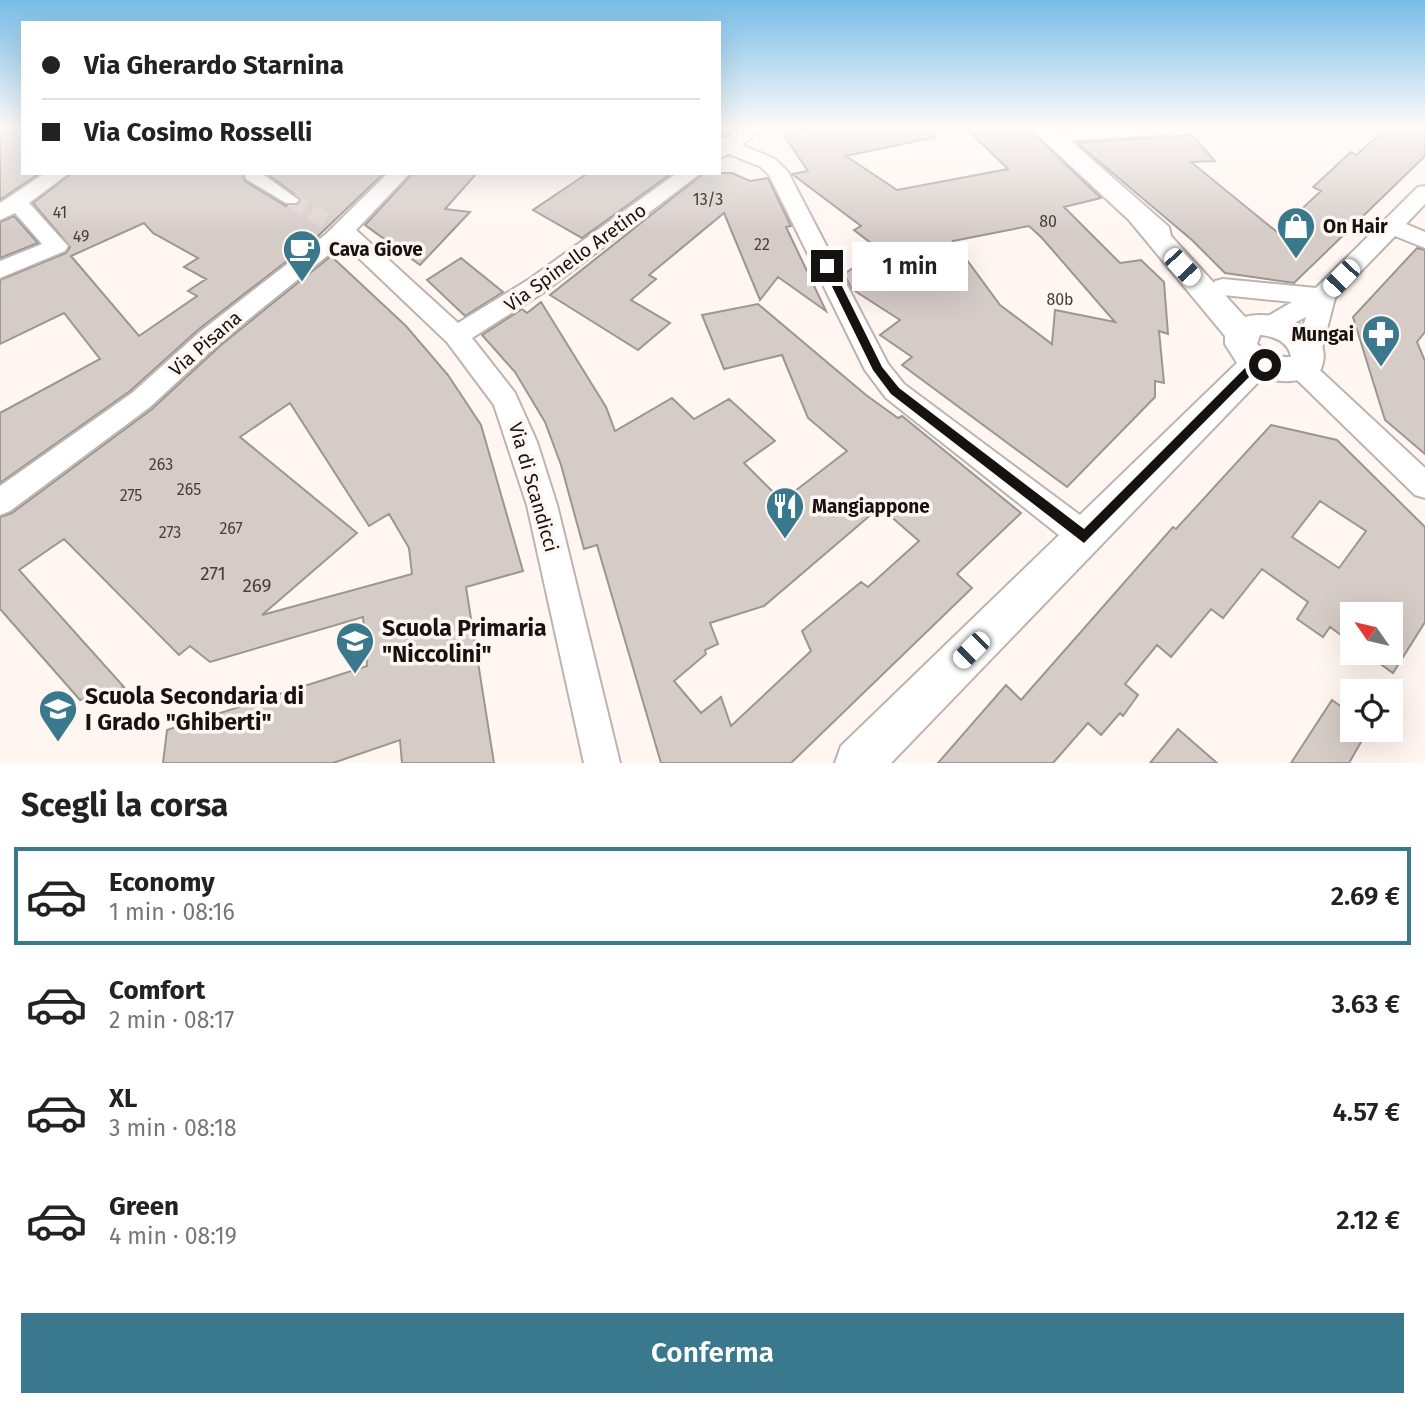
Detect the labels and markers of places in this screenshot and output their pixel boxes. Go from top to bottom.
shop icon: On Hair [1275,205,1317,260]
place label: On Hair [1323,215,1388,238]
cafe icon: Cava Giove [281,228,323,283]
place label: Cava Giove [329,238,423,261]
pharmacy icon: Mungai [1360,313,1402,368]
place label: Mungai [1291,323,1354,346]
restaurant icon: Mangiappone [764,485,806,540]
place label: Mangiappone [812,495,930,518]
place label: Scuola Primaria "Niccolini" [382,614,547,668]
school or university icon: Scuola Primaria "Niccolini" [334,620,376,675]
place label: Scuola Secondaria di I Grado "Ghiberti" [85,682,304,736]
school or university icon: Scuola Secondaria di I Grado "Ghiberti" [37,688,79,743]

